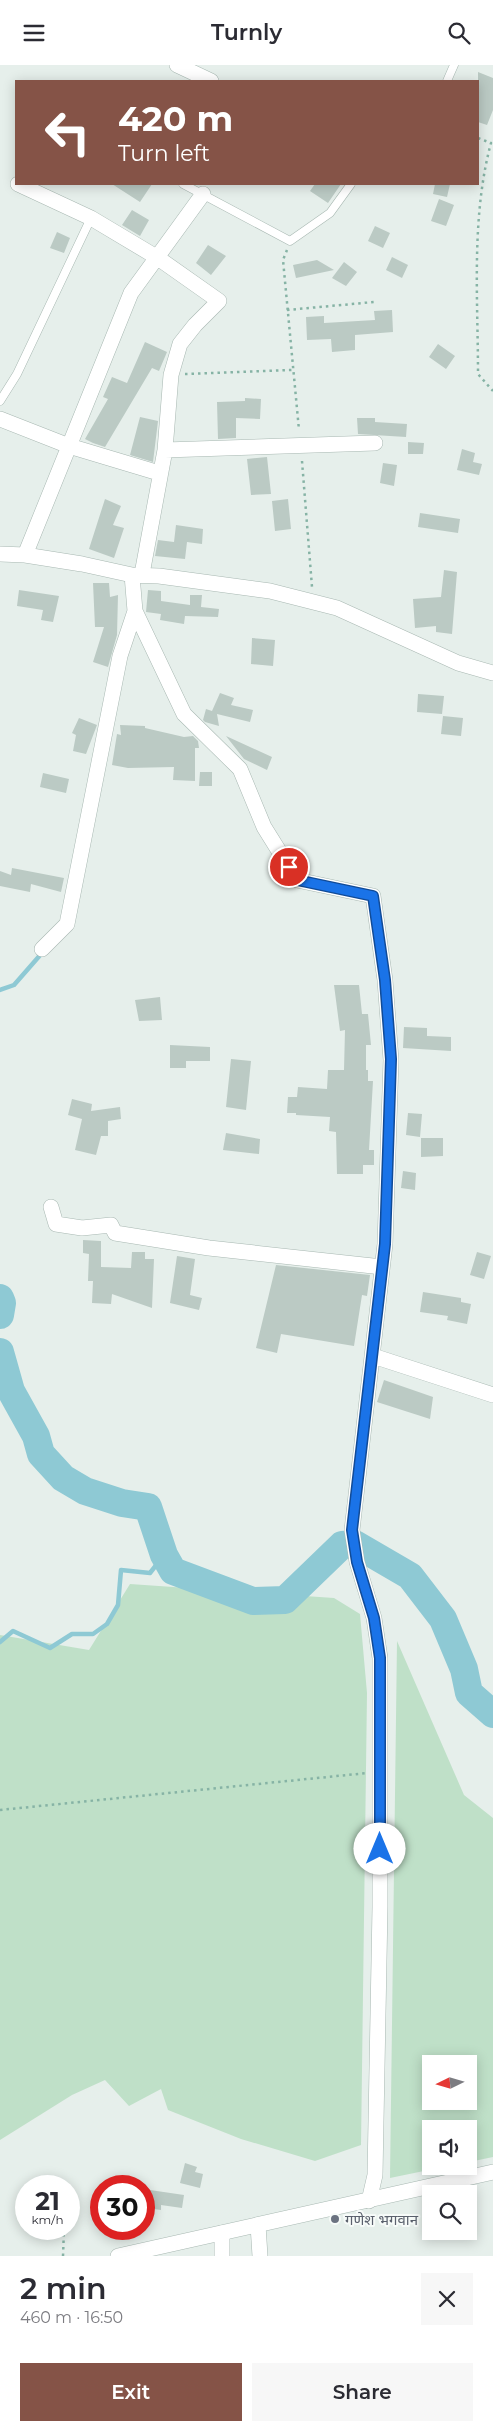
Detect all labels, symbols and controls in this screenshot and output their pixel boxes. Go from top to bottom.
icon: menu [20,19,48,47]
text: Turnly [211,19,282,46]
icon: search [445,19,473,47]
text: 420 m [118,97,233,140]
icon: left [35,100,100,165]
text: Turn left [118,140,210,167]
pin [268,846,310,888]
icon: arrive [275,853,303,881]
position arrow [353,1822,405,1874]
north arrow [422,2055,478,2110]
map controls [422,2055,477,2240]
button: sound [422,2120,477,2175]
speed limit sign: 30 [90,2175,155,2240]
button: search [422,2185,477,2240]
text: 21 [35,2186,60,2216]
place label: गणेश भगवान [345,2210,419,2229]
text: km/h [31,2212,64,2227]
marker: गणेश भगवान [329,2213,341,2225]
text: 2 min [20,2270,107,2307]
button: close [421,2273,473,2325]
text: 460 m · 16:50 [20,2308,123,2327]
button: Exit [20,2363,242,2421]
button: Share [252,2363,473,2421]

